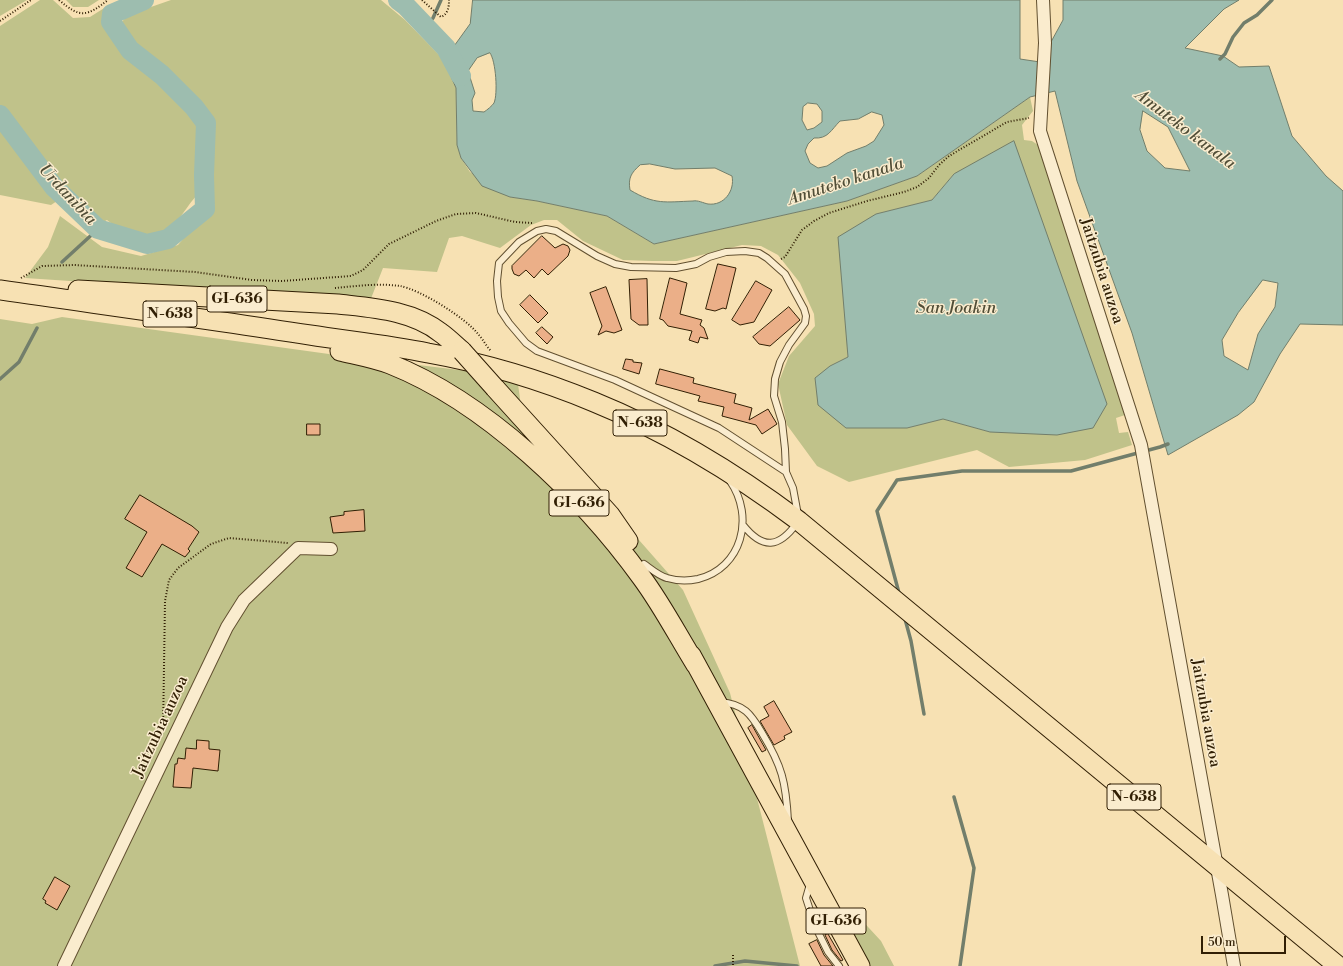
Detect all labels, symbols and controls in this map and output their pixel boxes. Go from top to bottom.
water label: Amuteko kanala [1131,86,1239,174]
water label: Amuteko kanala [786,154,906,210]
water label: Urdanibia [34,160,100,230]
street label: Jaitzubia auzoa [1075,216,1127,326]
road number: GI-636 [207,286,267,312]
water label: San Joakin [916,299,996,319]
road number: N-638 [143,301,197,327]
road number: N-638 [613,410,667,436]
road number: GI-636 [549,490,609,516]
street label: Jaitzubia auzoa [1186,657,1224,769]
street label: Jaitzubia auzoa [129,673,193,781]
road number: N-638 [1107,784,1161,810]
road number: GI-636 [806,908,866,934]
scale bar [1203,928,1288,954]
text: 50 m [1208,935,1236,950]

